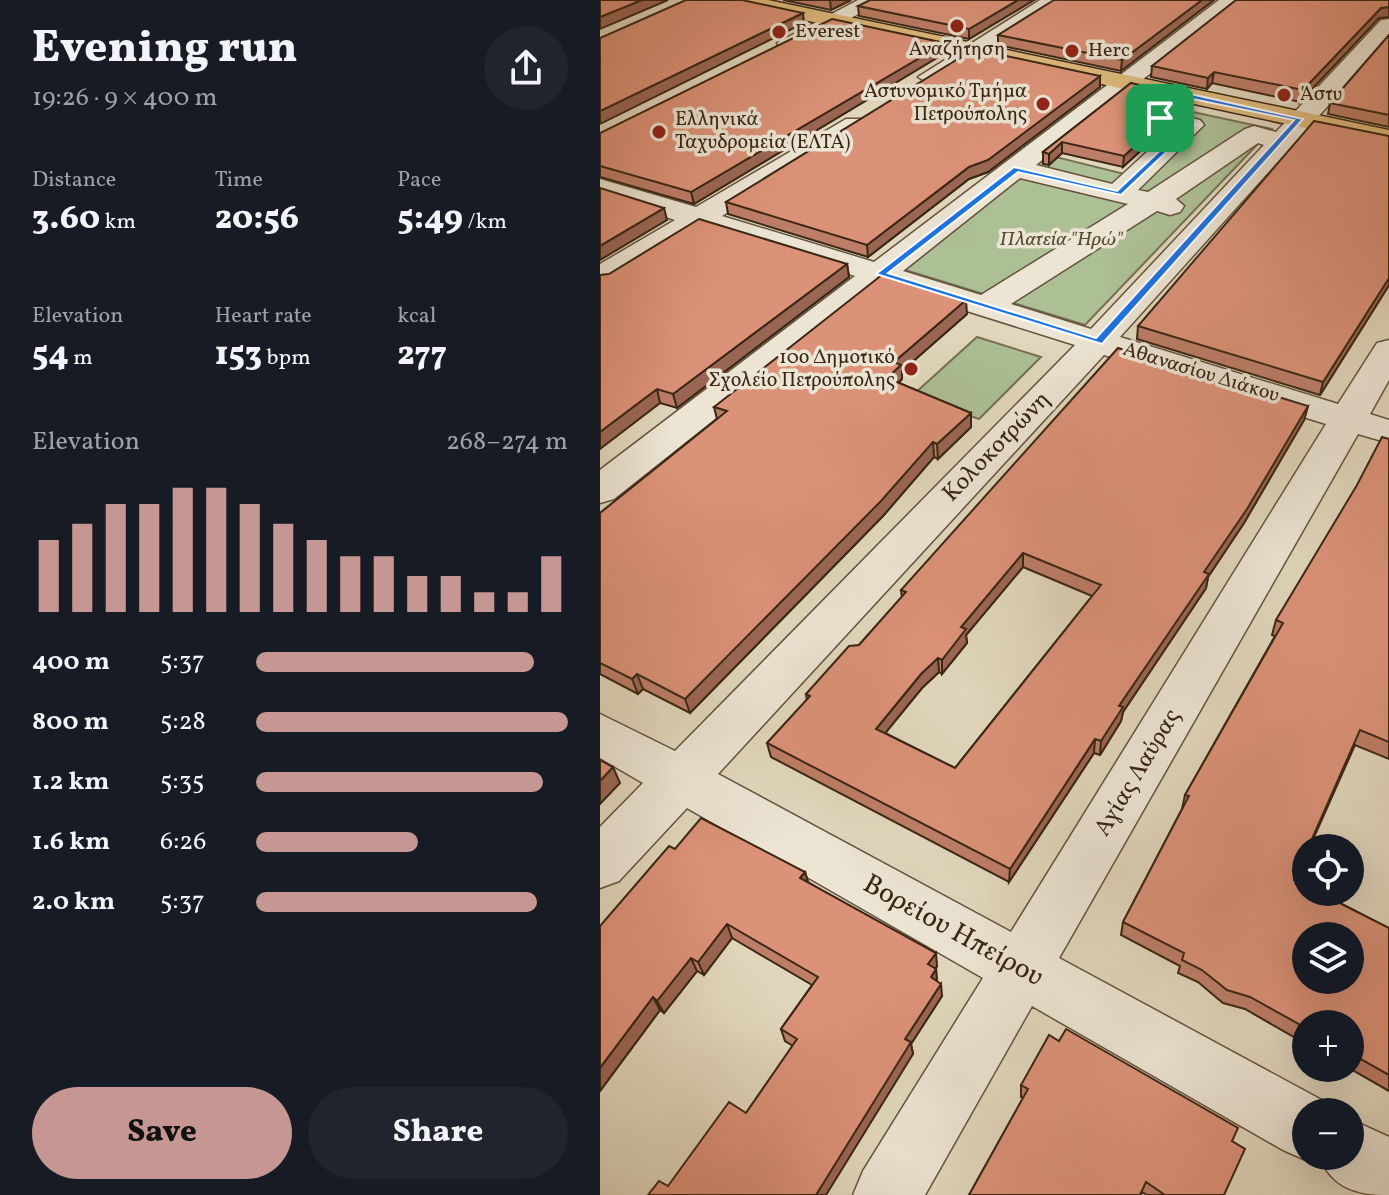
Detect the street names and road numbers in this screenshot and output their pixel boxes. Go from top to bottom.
street label: Αθανασίου Διάκου [1119,336,1283,410]
street label: Κολοκοτρώνη [935,384,1059,510]
street label: Αγίας Λαύρας [1086,703,1190,843]
street label: Βορείου Ηπείρου [856,865,1050,997]

